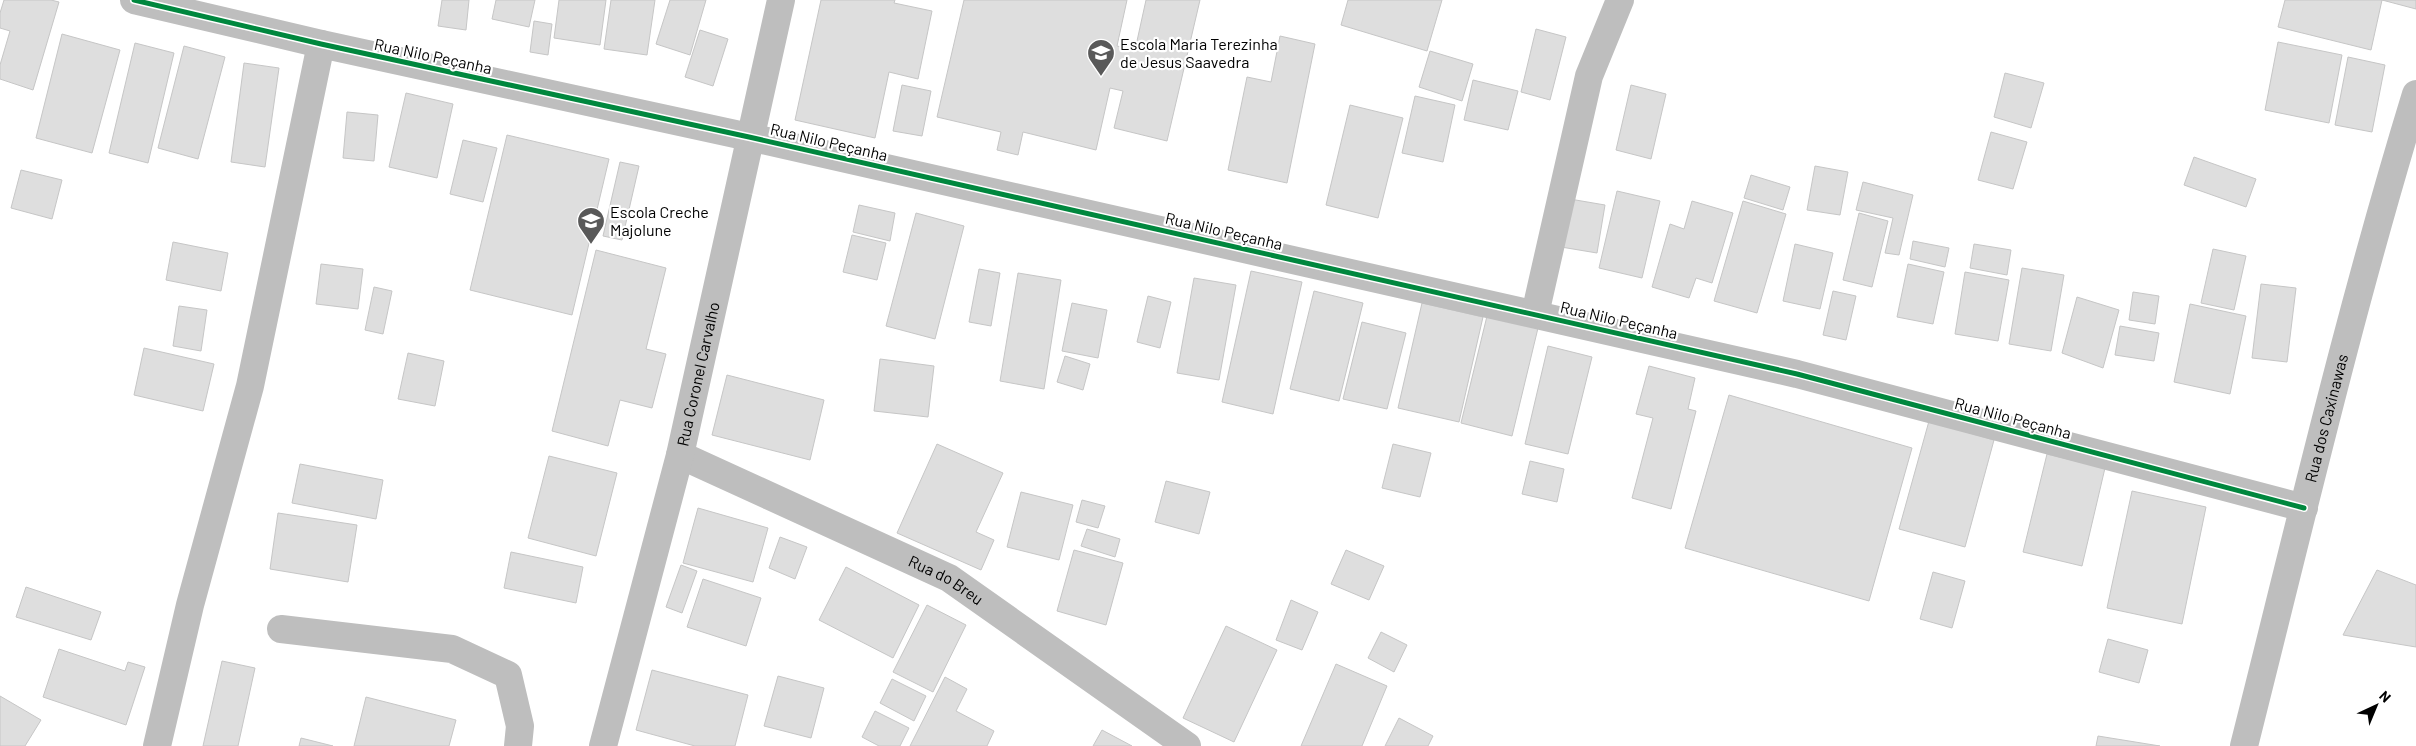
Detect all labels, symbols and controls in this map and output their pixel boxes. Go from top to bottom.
street label: Rua Nilo Peçanha [373,34,494,77]
place label: Escola Maria Terezinha de Jesus Saavedra [1120,34,1278,71]
school or university icon: Escola Maria Terezinha de Jesus Saavedra [1086,38,1116,77]
street label: Rua Nilo Peçanha [769,119,890,164]
place label: Escola Creche Majolune [610,202,709,239]
school or university icon: Escola Creche Majolune [576,206,606,245]
street label: Rua Nilo Peçanha [1164,208,1285,253]
street label: Rua Nilo Peçanha [1559,297,1680,342]
street label: Rua Coronel Carvalho [672,300,723,448]
street label: Rua dos Caxinawas [2300,352,2351,484]
street label: Rua Nilo Peçanha [1953,393,2073,442]
street label: Rua do Breu [906,551,987,608]
north arrow [2351,681,2401,731]
text: N [2376,687,2395,706]

